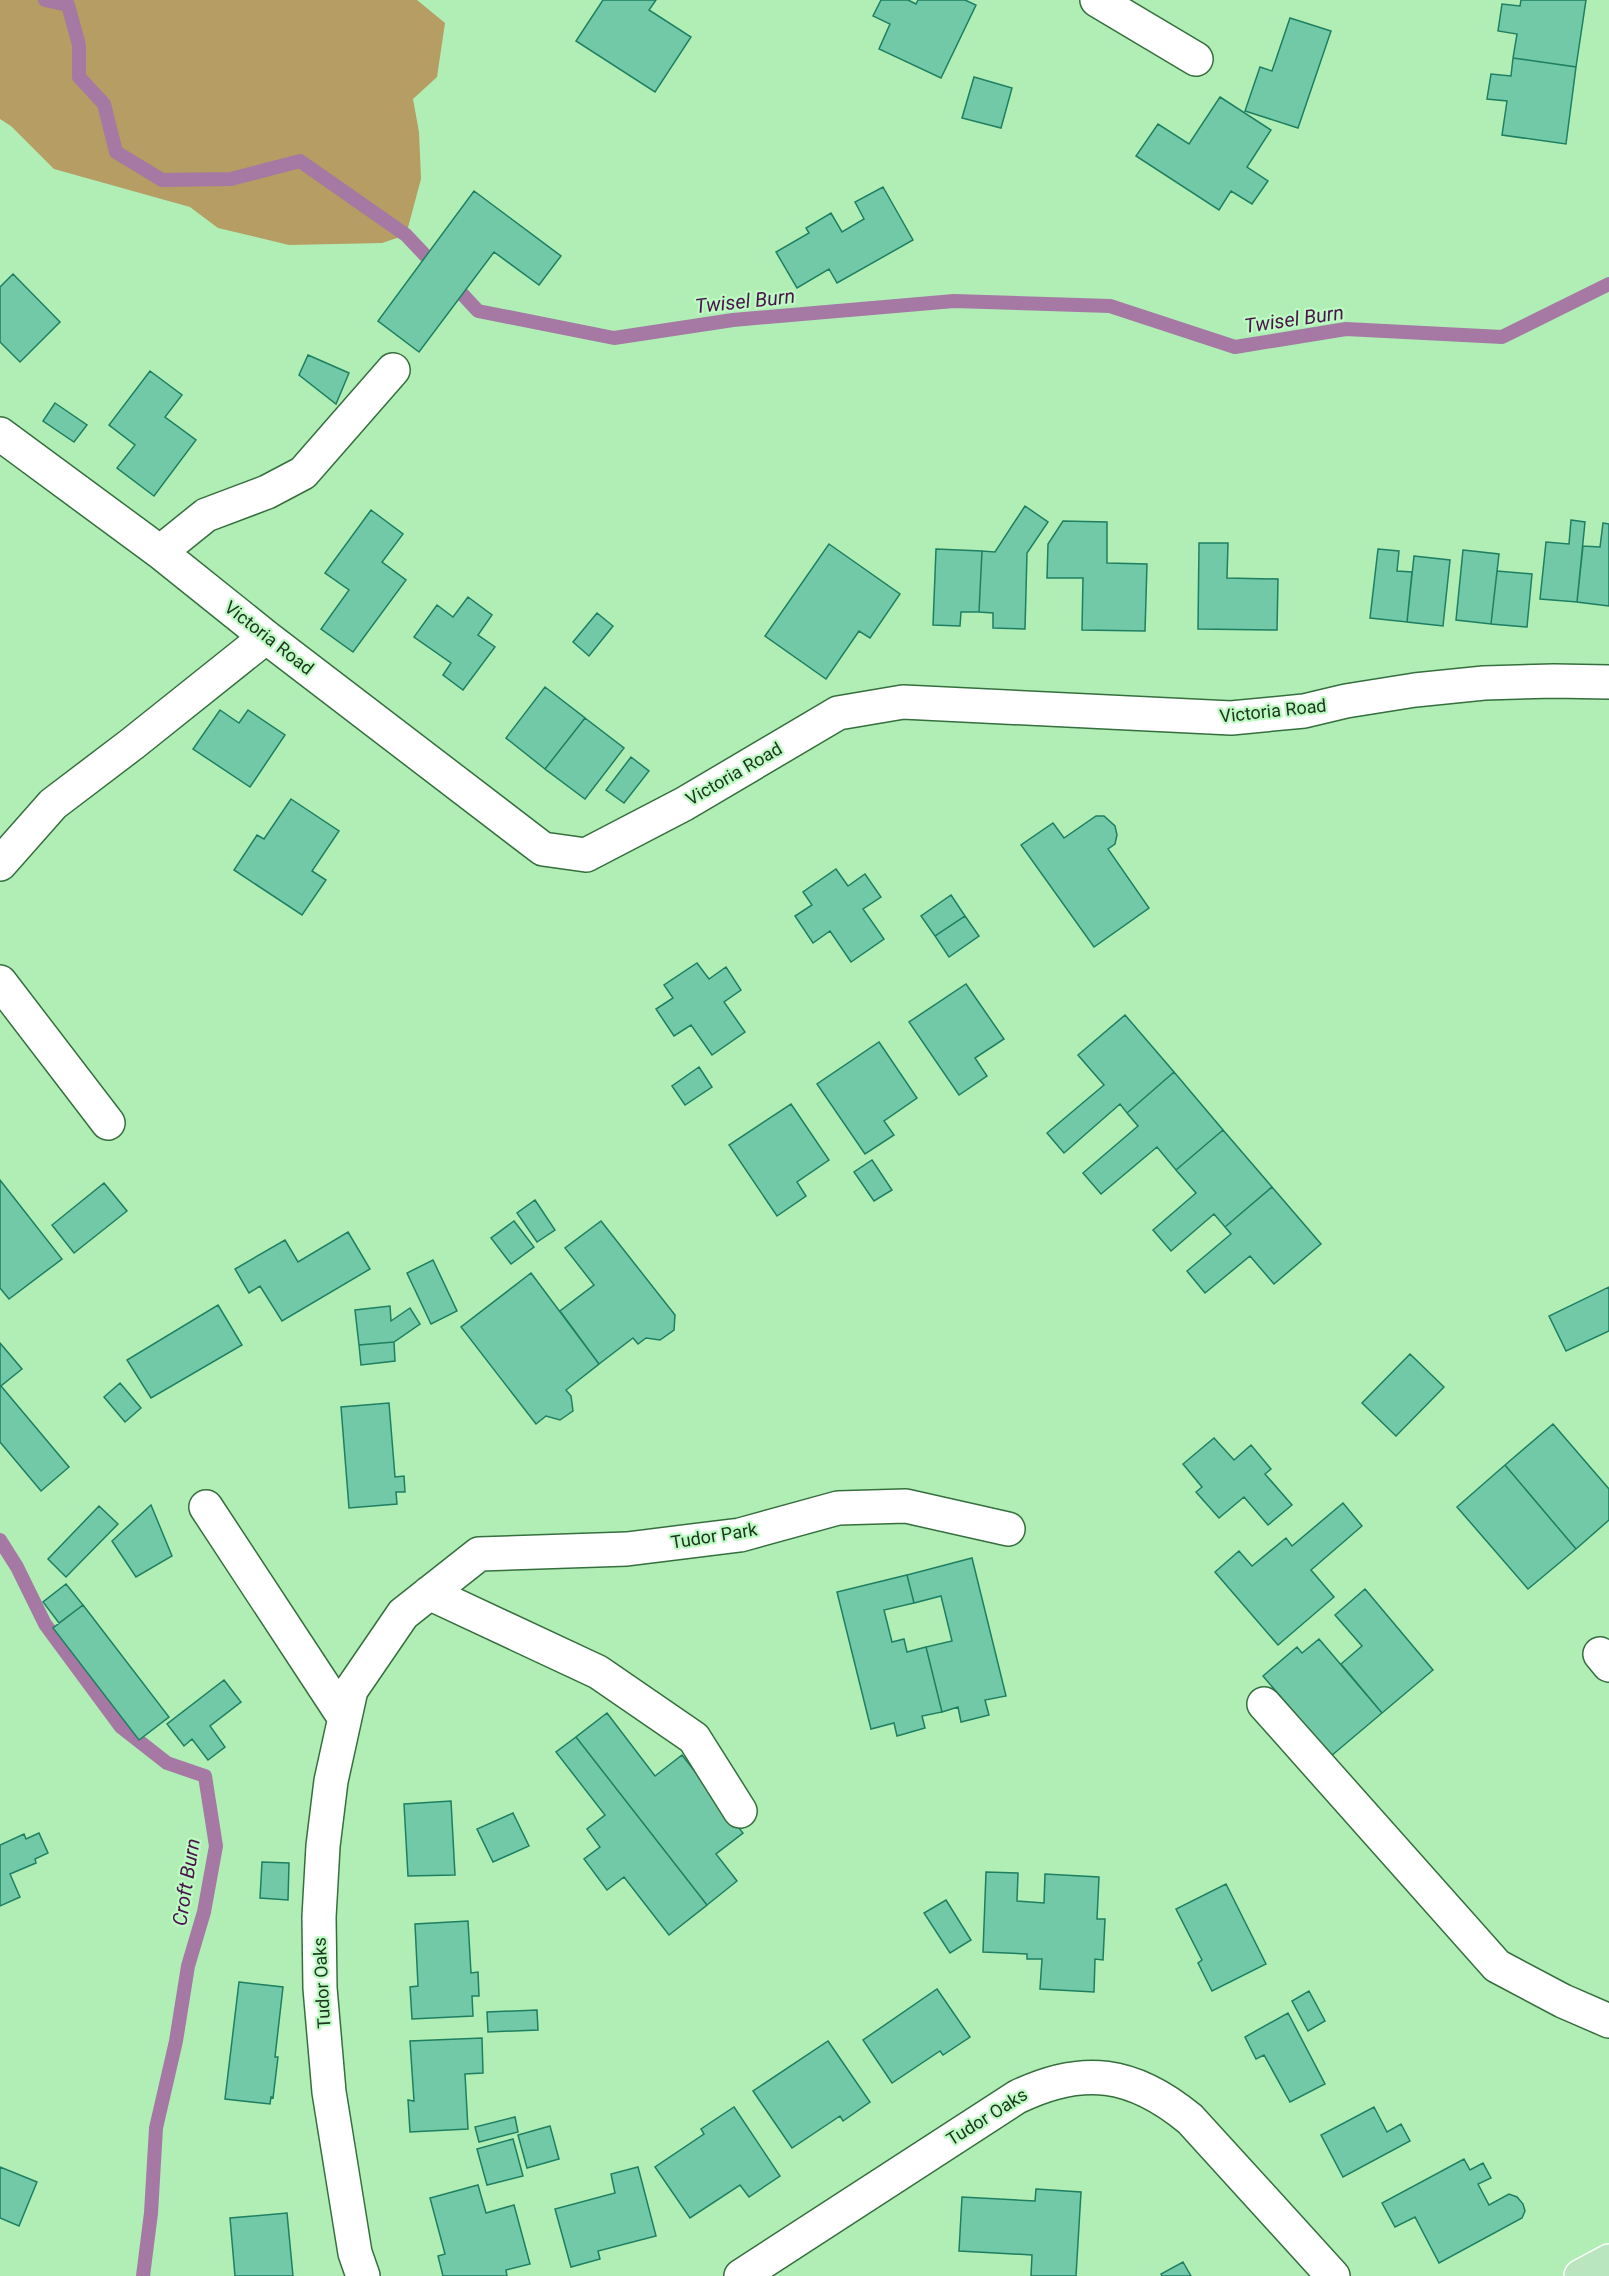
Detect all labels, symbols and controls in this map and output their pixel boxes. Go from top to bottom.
water label: Twisel Burn [694,284,796,318]
water label: Twisel Burn [1243,300,1345,338]
street label: Victoria Road [221,596,318,679]
street label: Victoria Road [1219,694,1327,727]
street label: Victoria Road [682,738,785,809]
street label: Tudor Park [669,1518,759,1553]
water label: Croft Burn [167,1837,205,1927]
street label: Tudor Oaks [309,1937,334,2029]
street label: Tudor Oaks [942,2083,1031,2150]

